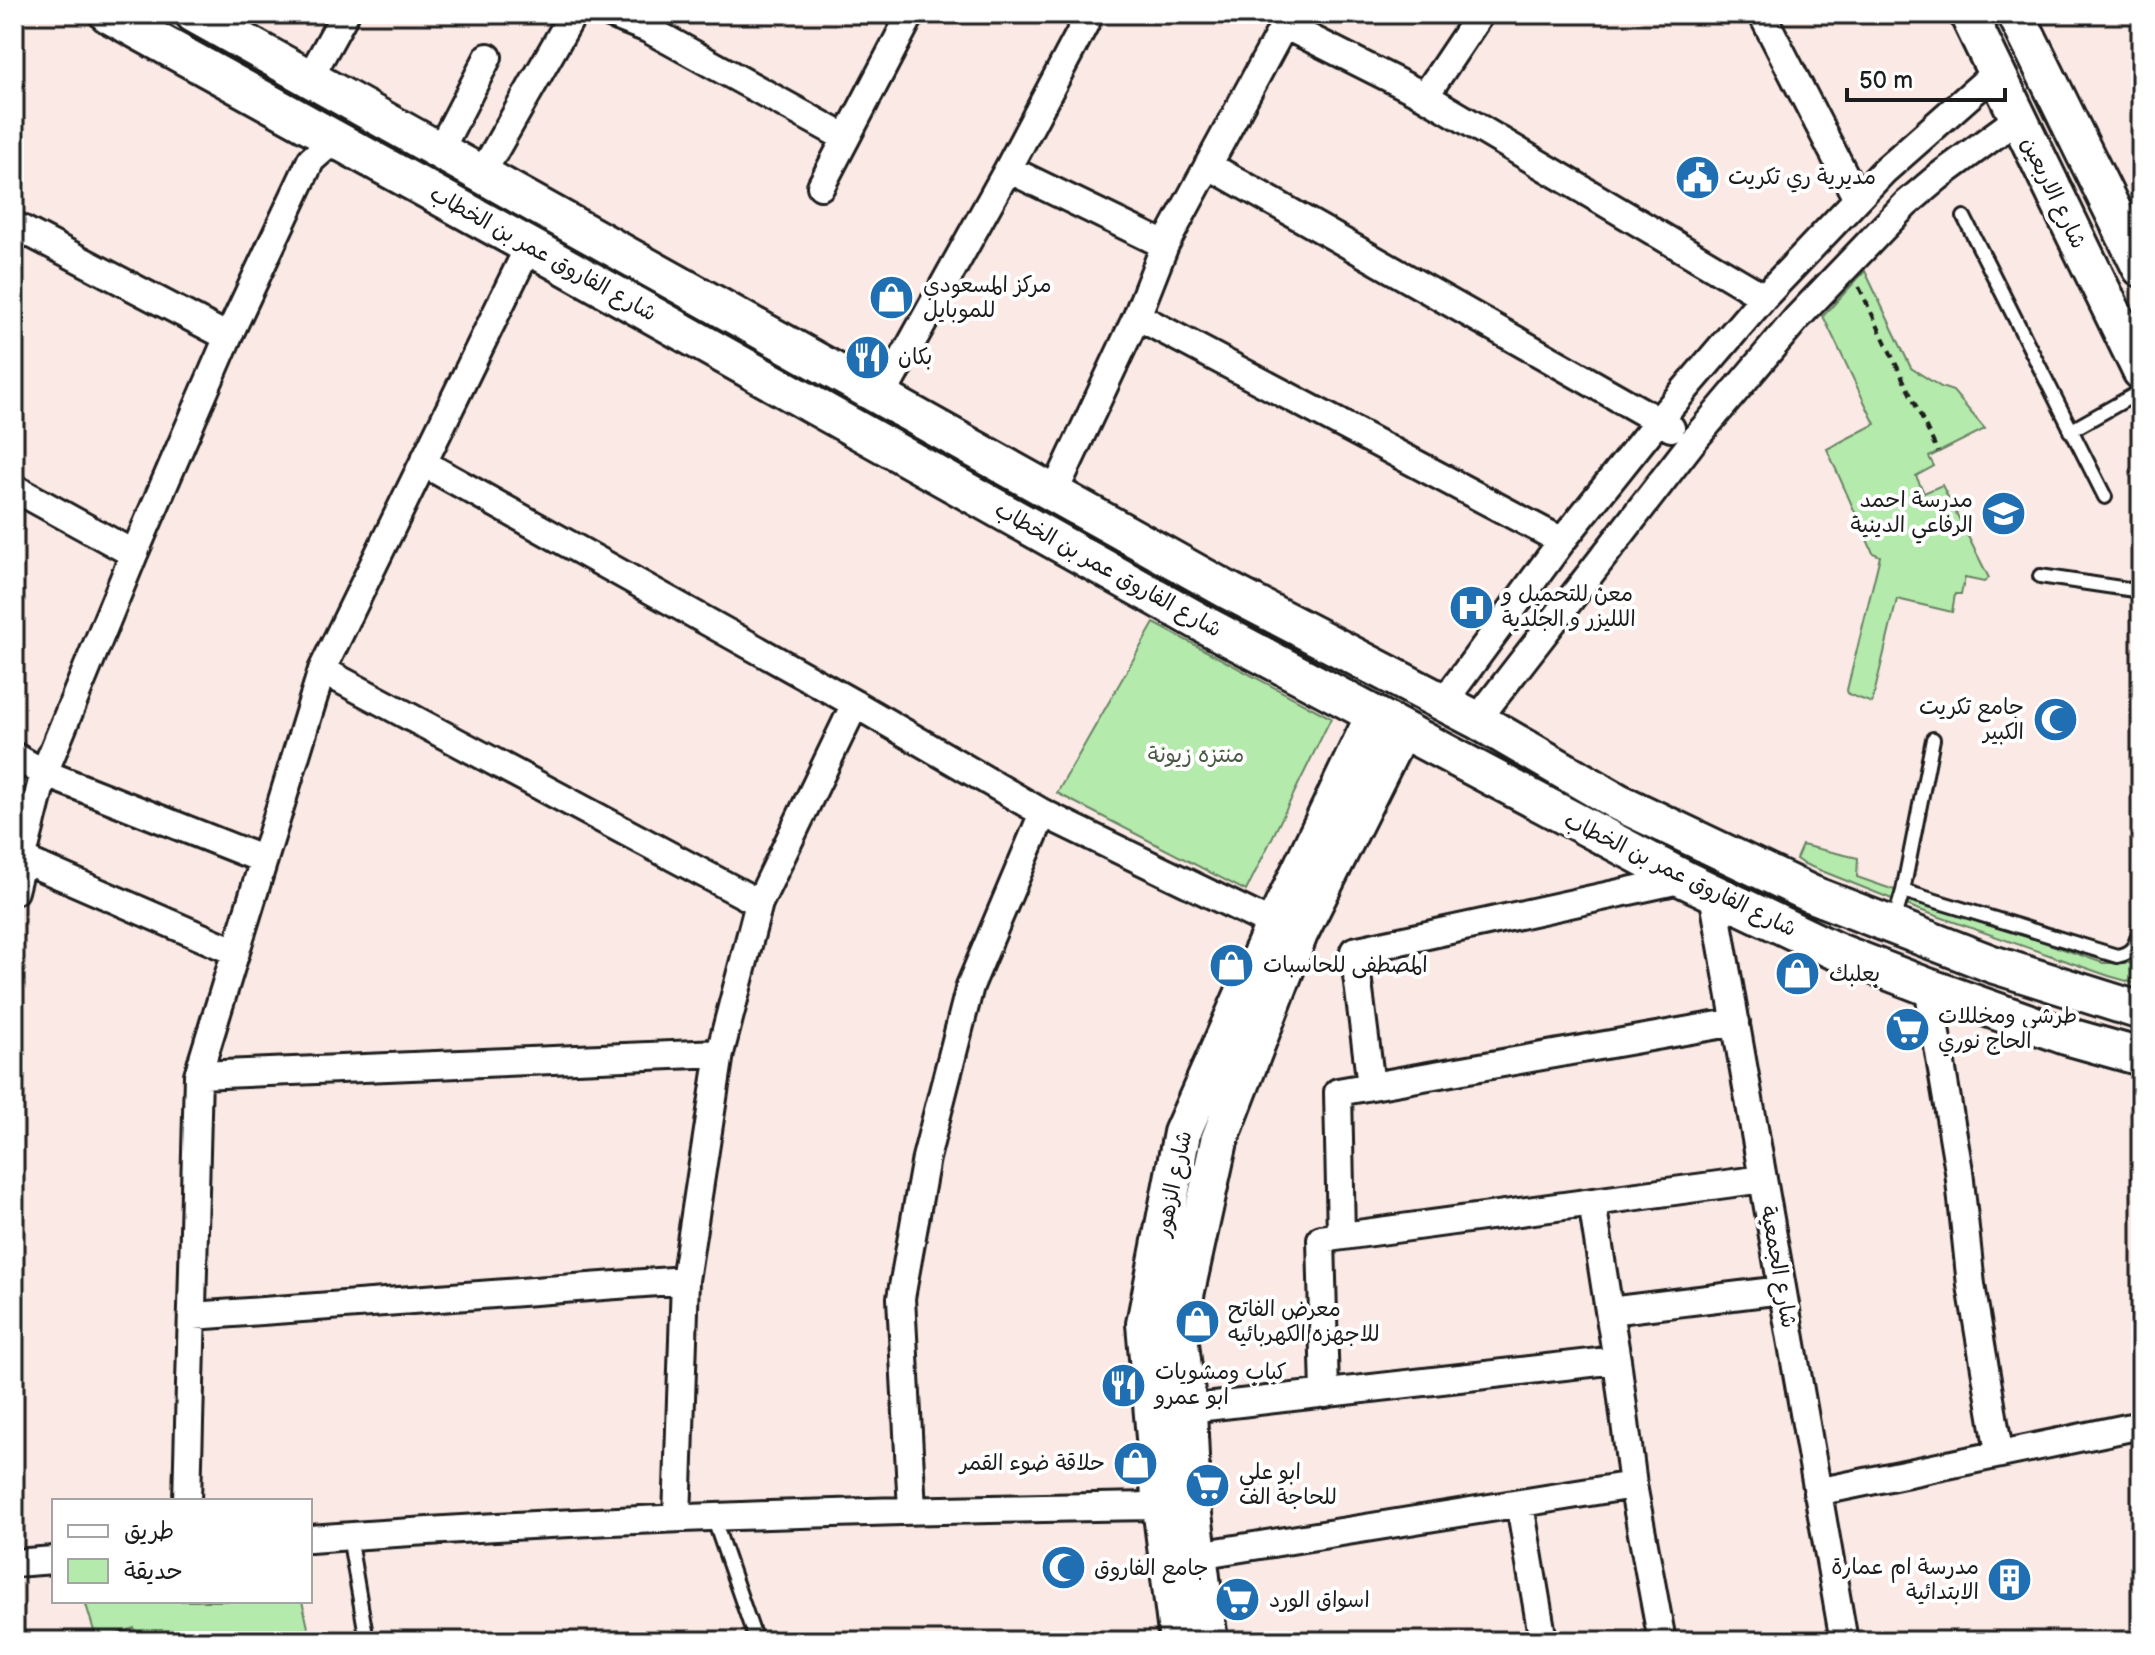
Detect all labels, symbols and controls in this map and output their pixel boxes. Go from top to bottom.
scale bar [1847,52,2005,102]
text: 50 m [1859,66,1913,95]
street label: شارع الاربعين [2013,133,2092,254]
public building icon: مديرية ري تكريت [1673,153,1721,201]
place label: مديرية ري تكريت [1728,164,1876,193]
street label: شارع الفاروق عمر بن الخطاب [424,180,661,329]
place label: مركز المسعودي للموبايل [923,272,1051,324]
shop icon: مركز المسعودي للموبايل [868,274,916,322]
restaurant icon: بكان [843,333,891,381]
place label: بكان [898,344,932,371]
place label: مدرسة احمد الرفاعي الدينية [1850,487,1973,544]
school or university icon: مدرسة احمد الرفاعي الدينية [1980,489,2028,537]
street label: شارع الفاروق عمر بن الخطاب [989,496,1226,645]
place label: معن للتحميل و اللليزر و الجلدية [1500,581,1636,633]
hospital icon: معن للتحميل و اللليزر و الجلدية [1447,583,1495,631]
place label: جامع تكريت الكبير [1919,694,2024,746]
mosque icon: جامع تكريت الكبير [2031,696,2079,744]
park label: منتزه زيونة [1148,742,1244,769]
street label: شارع الفاروق عمر بن الخطاب [1559,807,1801,944]
shop icon: المصطفى للحاسبات [1208,941,1256,989]
shop icon: بعلبك [1774,950,1822,998]
place label: المصطفى للحاسبات [1263,952,1428,979]
place label: بعلبك [1829,961,1880,988]
place label: طرشي ومخللات الحاج نوري [1938,1003,2077,1057]
supermarket icon: طرشي ومخللات الحاج نوري [1883,1005,1931,1053]
street label: شارع الزهور [1149,1129,1199,1241]
street label: شارع الجمعية [1753,1204,1802,1330]
place label: معرض الفاتح للاجهزه الكهربائيه [1228,1296,1380,1348]
shop icon: معرض الفاتح للاجهزه الكهربائيه [1173,1298,1221,1346]
place label: كباب ومشويات ابو عمرو [1153,1359,1287,1411]
restaurant icon: كباب ومشويات ابو عمرو [1100,1361,1148,1409]
shop icon: حلاقة ضوء القمر [1112,1439,1160,1487]
place label: حلاقة ضوء القمر [958,1450,1105,1477]
place label: ابو علي للحاجة الف [1239,1459,1337,1511]
supermarket icon: ابو علي للحاجة الف [1184,1461,1232,1509]
legend [52,1499,312,1603]
text: طريق [124,1517,174,1546]
mosque icon: جامع الفاروق [1039,1544,1087,1592]
place label: مدرسة ام عمارة الابتدائية [1831,1554,1979,1606]
place label: جامع الفاروق [1094,1555,1209,1584]
building icon: مدرسة ام عمارة الابتدائية [1986,1556,2034,1604]
text: حديقة [124,1557,183,1586]
supermarket icon: اسواق الورد [1214,1576,1262,1624]
place label: اسواق الورد [1269,1587,1370,1614]

